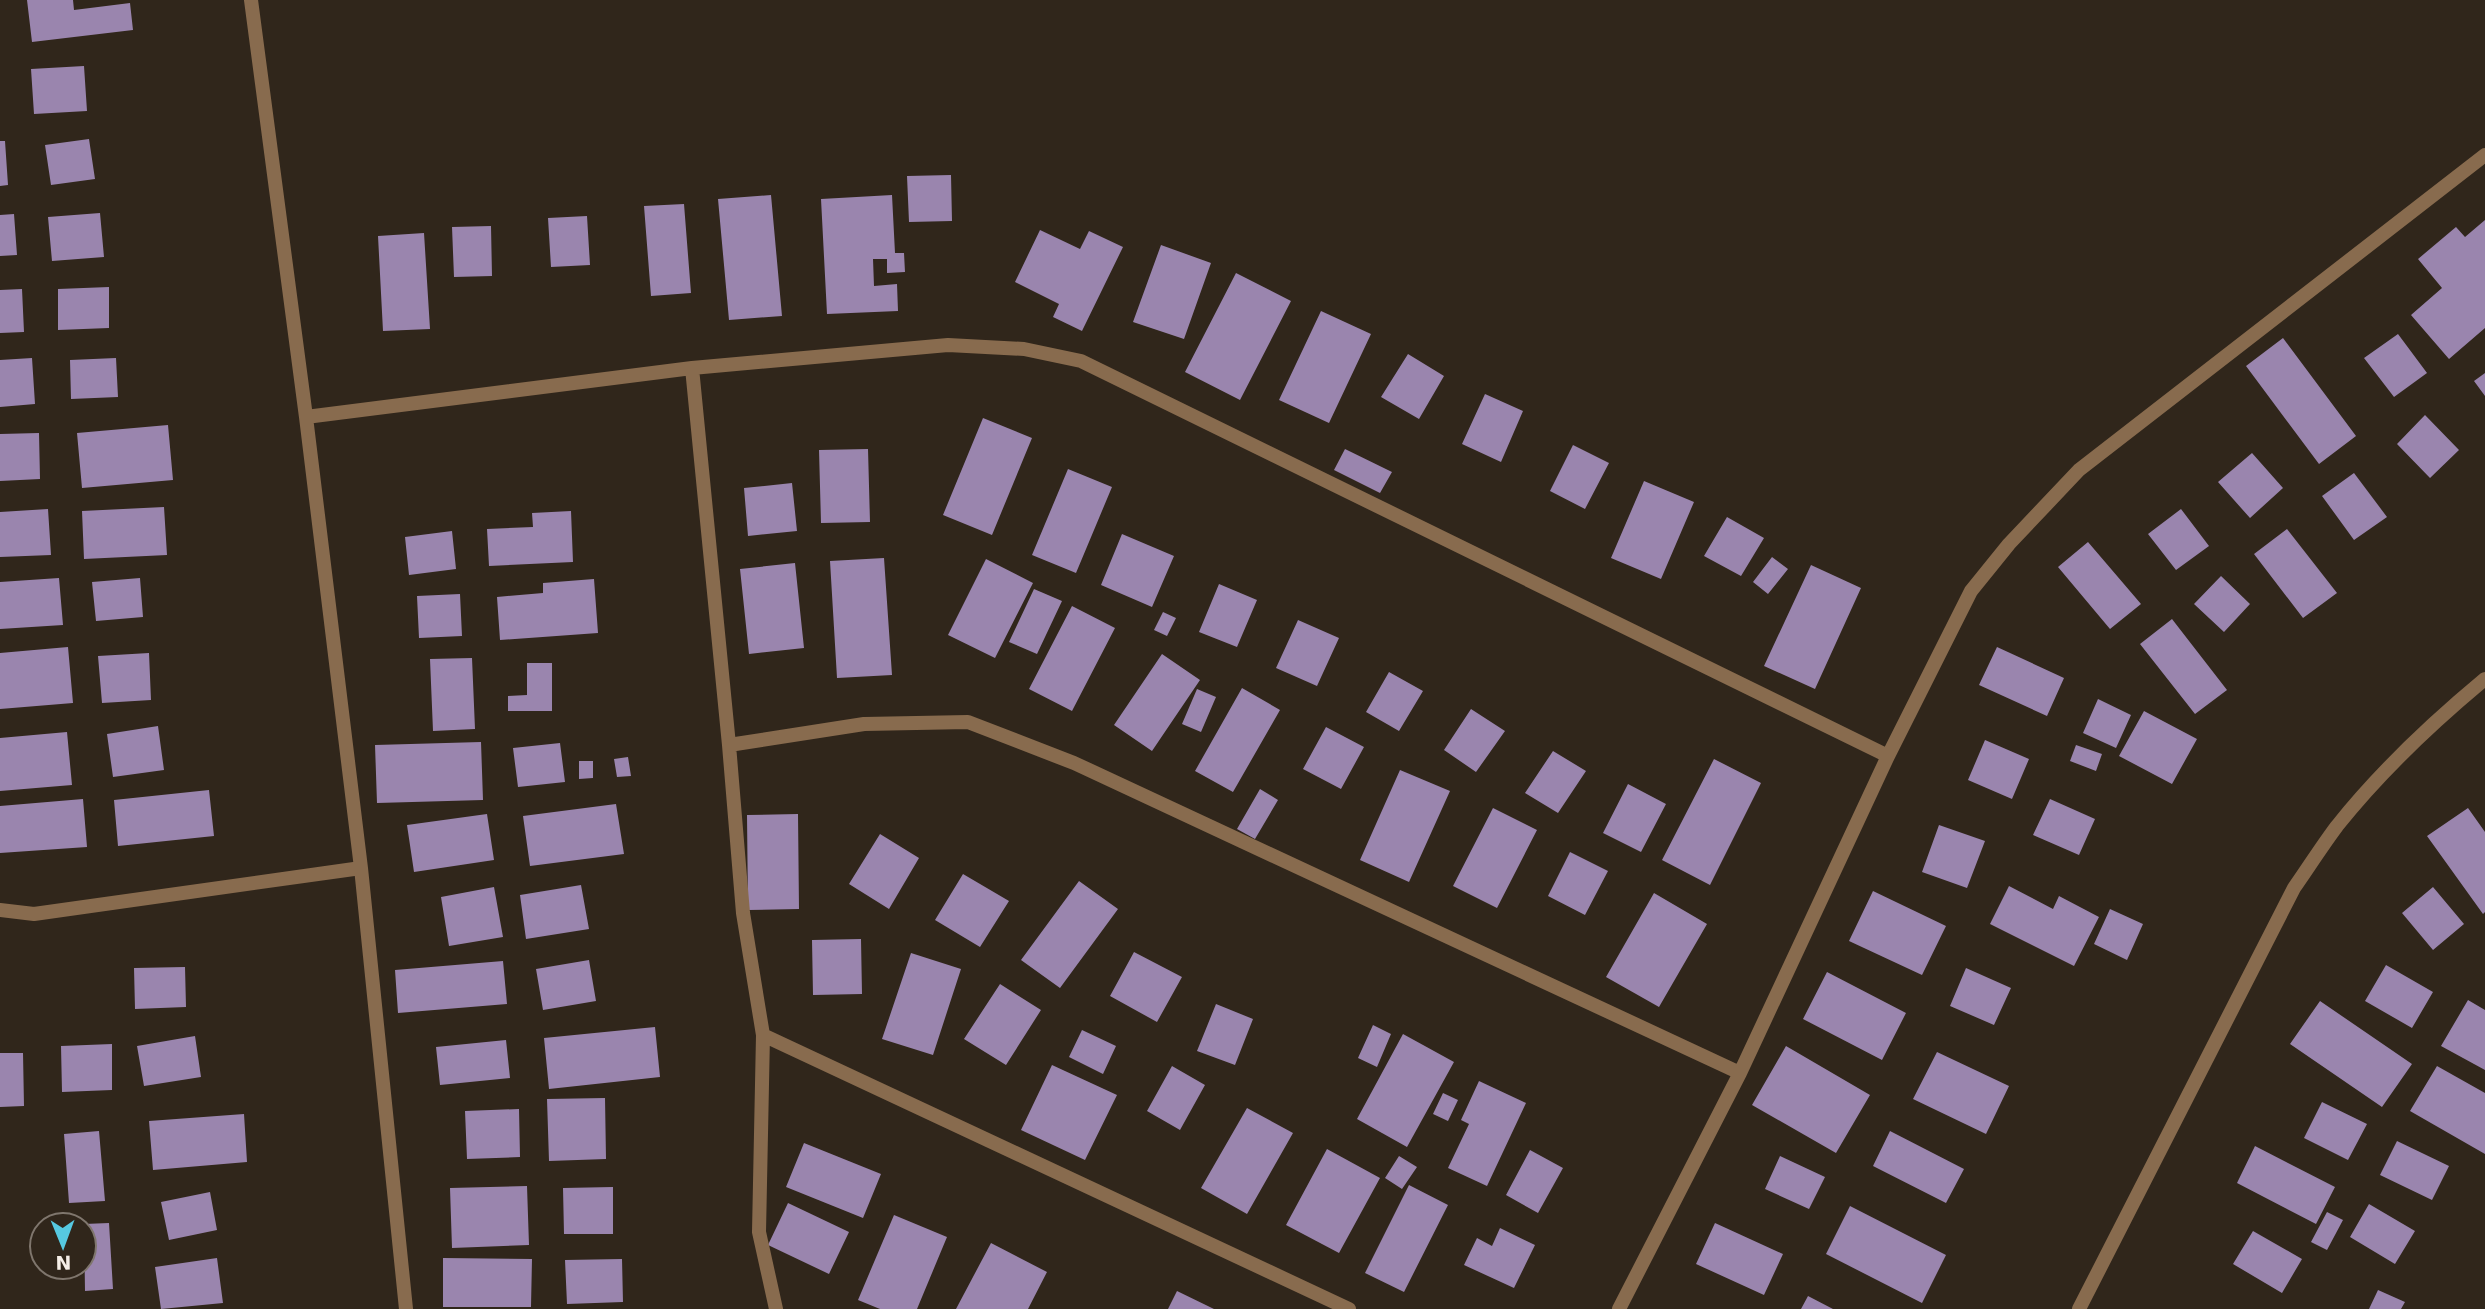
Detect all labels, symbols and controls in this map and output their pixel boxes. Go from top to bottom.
north arrow [28,1211,98,1281]
text: N [55,1252,71,1274]

